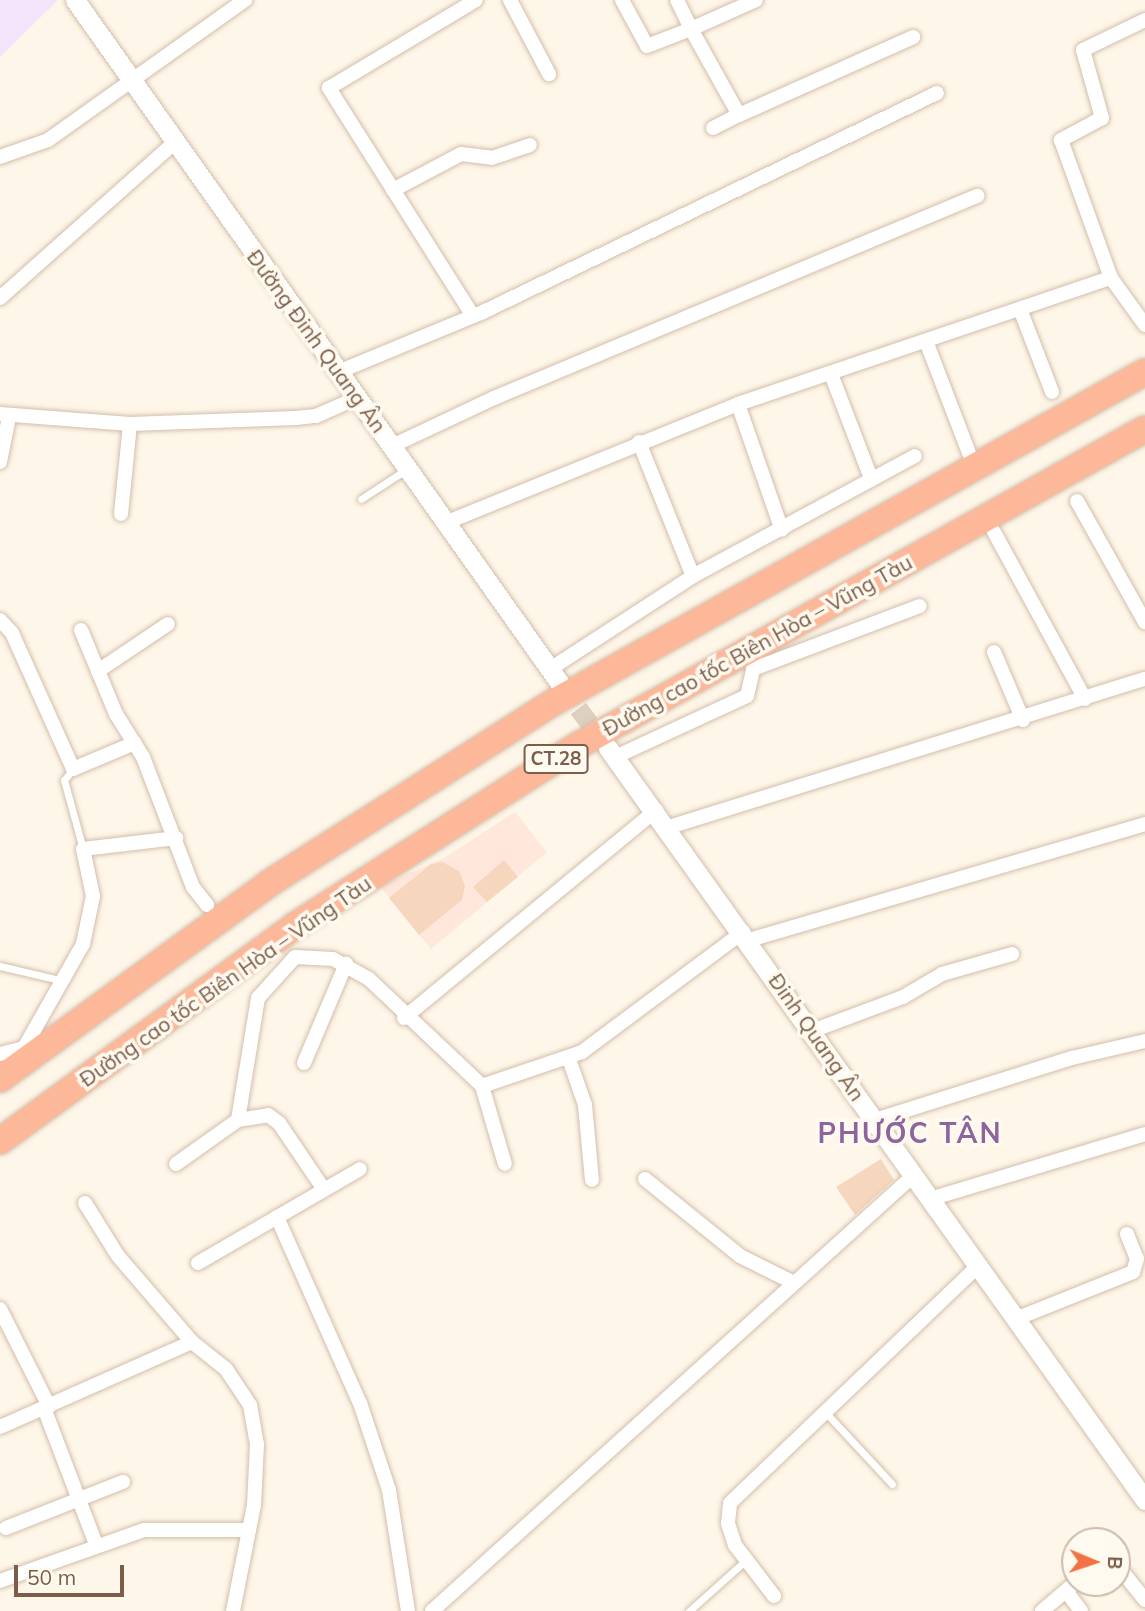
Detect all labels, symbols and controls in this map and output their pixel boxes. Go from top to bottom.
street label: Đường Đinh Quang Ân [242,245,392,437]
street label: Đường cao tốc Biên Hòa – Vũng Tàu [598,549,916,741]
road number: CT.28 [523,744,589,774]
street label: Đường cao tốc Biên Hòa – Vũng Tàu [74,870,376,1092]
street label: Đinh Quang Ân [764,968,870,1106]
district label: PHƯỚC TÂN [819,1116,1001,1150]
north arrow [1061,1527,1131,1597]
scale bar [18,1552,128,1596]
text: B [1103,1556,1127,1570]
text: 50 m [27,1564,76,1590]

